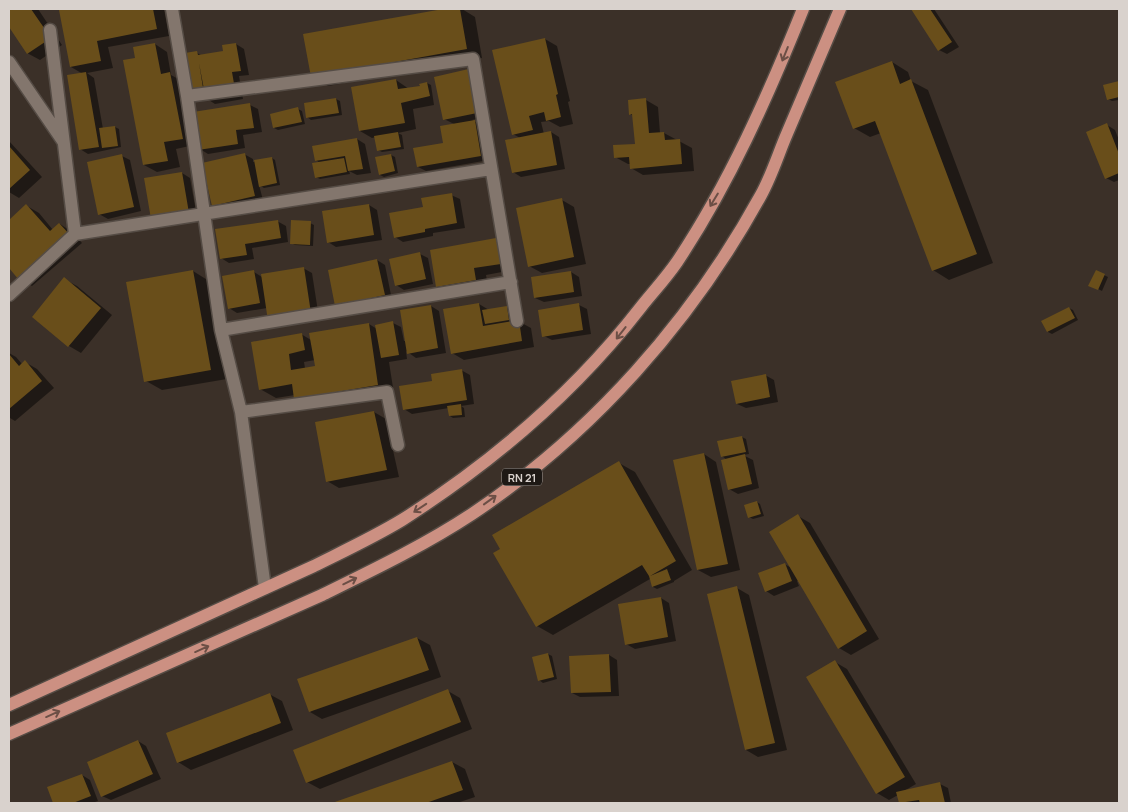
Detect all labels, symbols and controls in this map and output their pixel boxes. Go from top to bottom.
one-way arrow [780,46,789,61]
one-way arrow [708,192,718,206]
one-way arrow [616,326,626,340]
road number: RN 21 [502,468,542,486]
one-way arrow [483,495,497,505]
one-way arrow [413,503,427,513]
one-way arrow [342,576,357,585]
one-way arrow [194,643,209,653]
one-way arrow [45,709,60,719]

